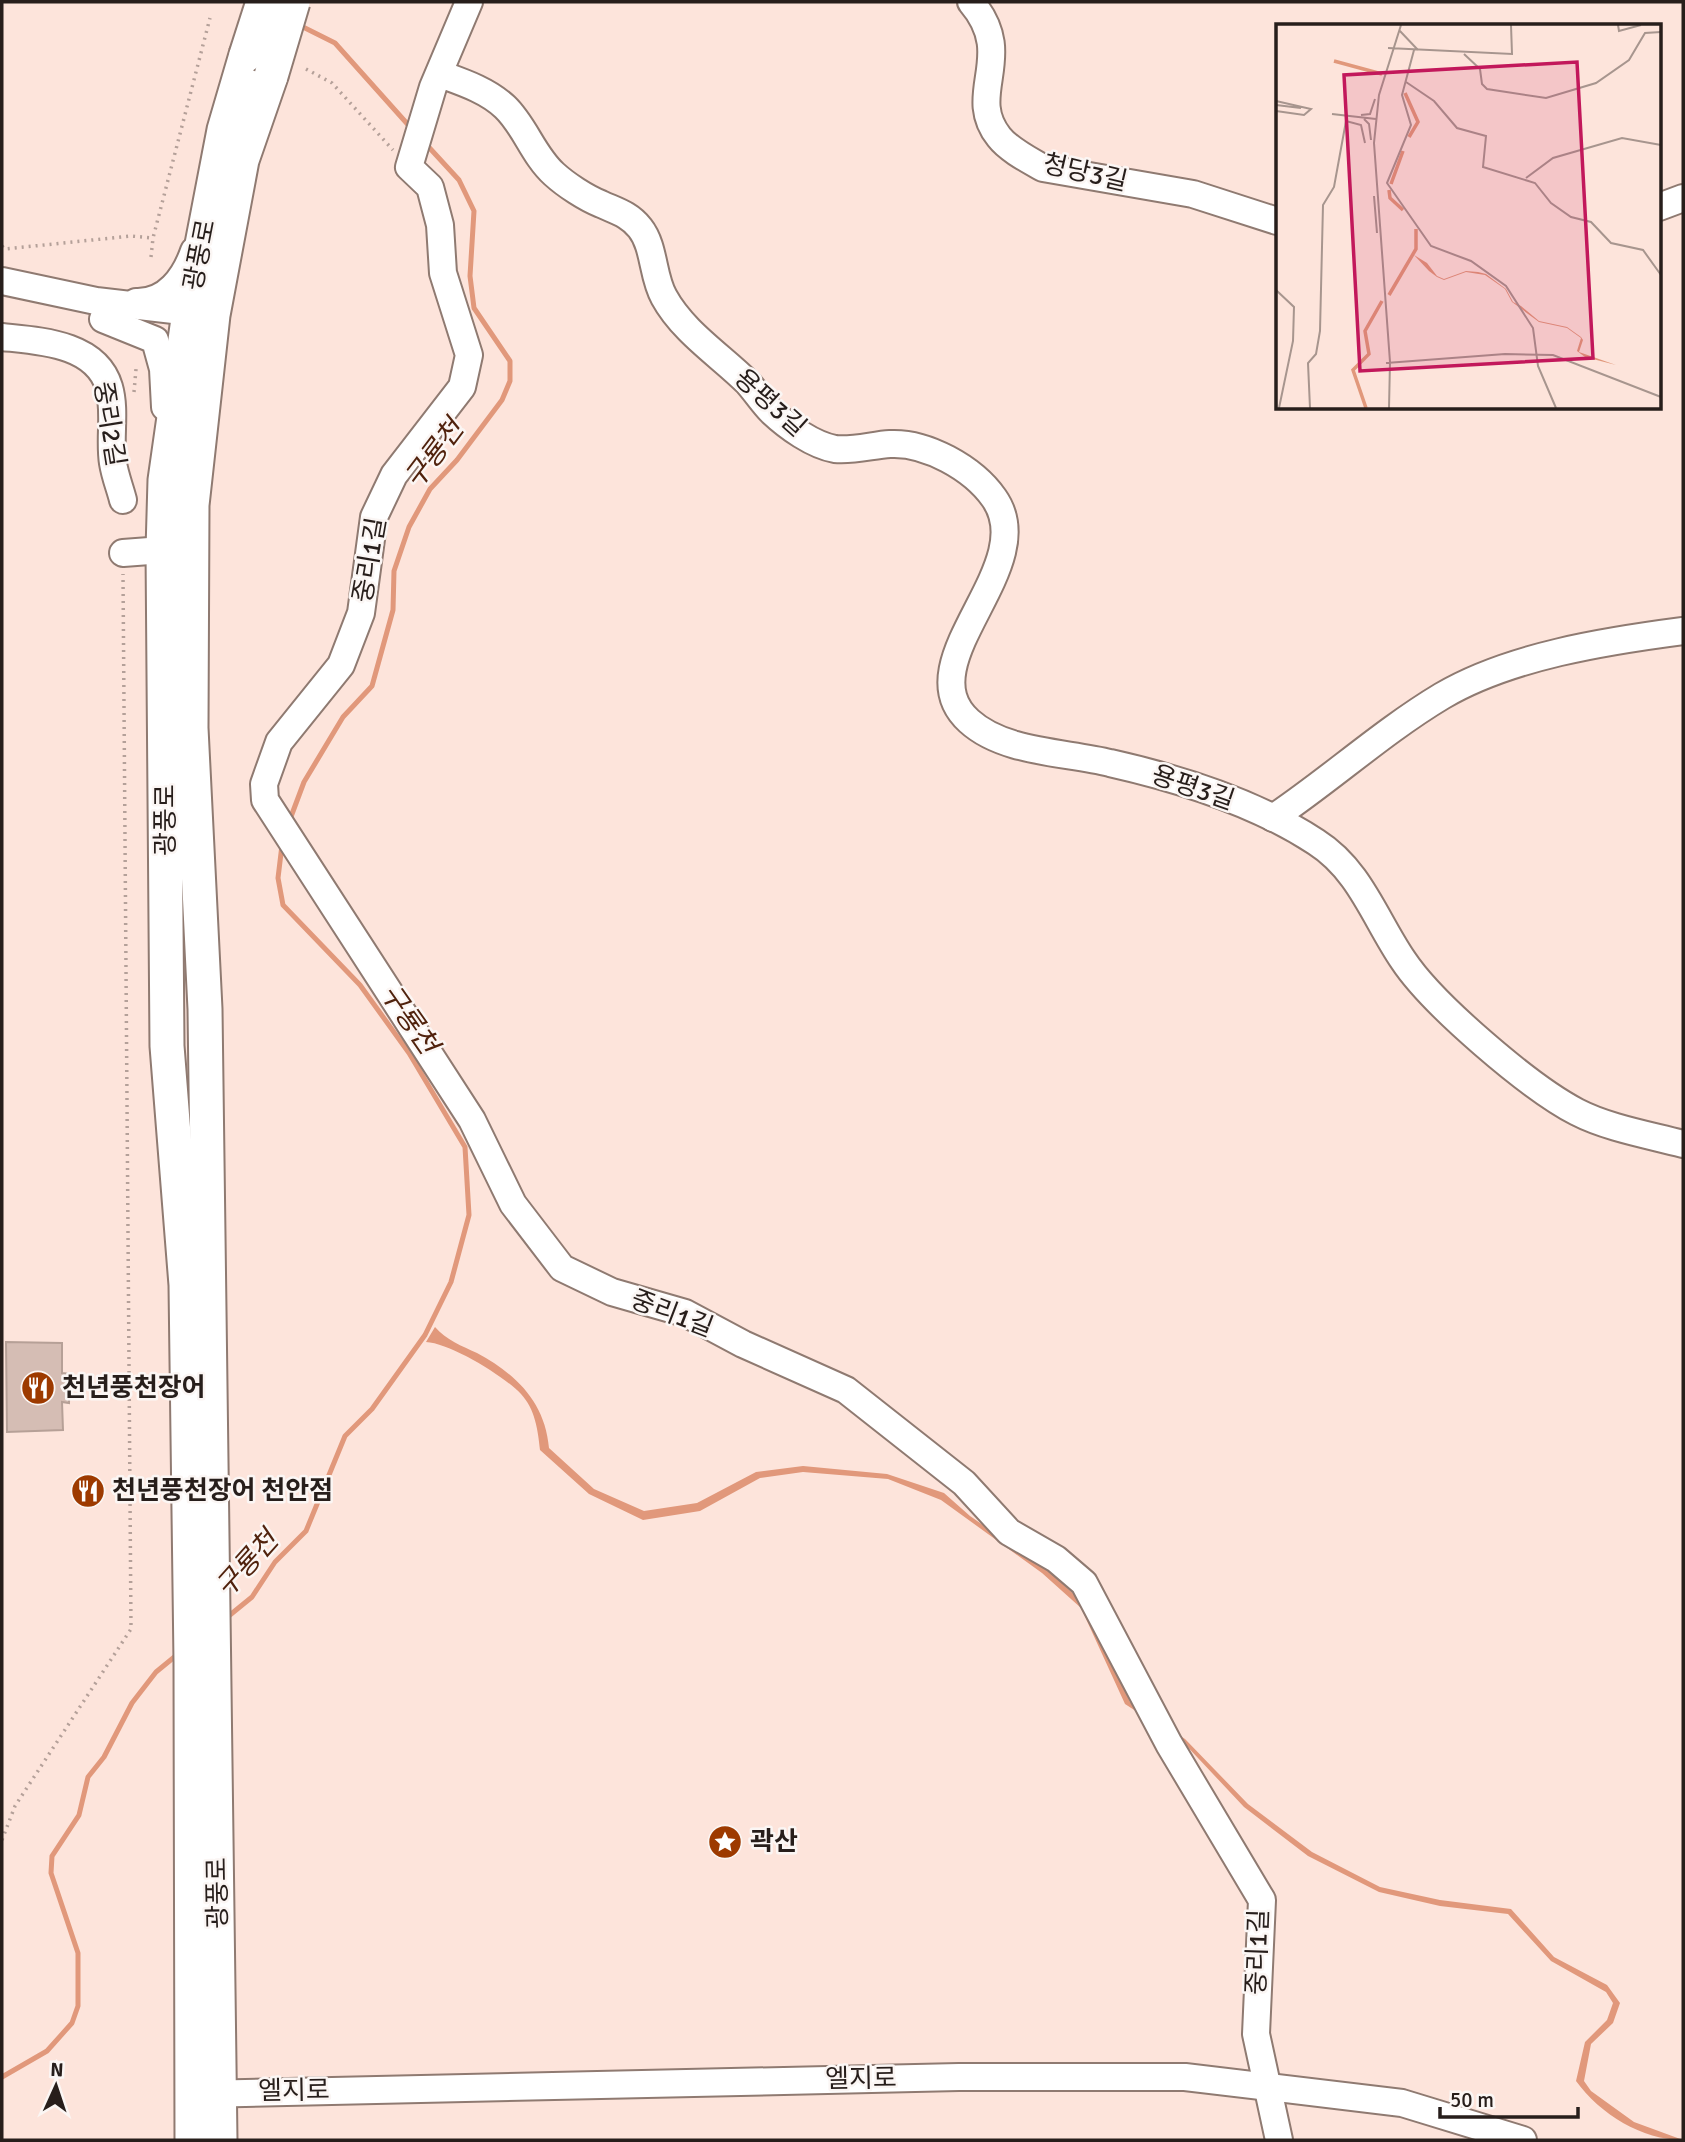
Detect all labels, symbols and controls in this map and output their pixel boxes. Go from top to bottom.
inset map [1276,24,1660,410]
street label: 청당3길 [1040,148,1130,198]
street label: 광풍로 [177,217,223,293]
street label: 용평3길 [727,362,813,444]
street label: 중리2길 [86,379,132,469]
water label: 구룡천 [397,410,473,495]
street label: 중리1길 [347,515,393,605]
street label: 용평3길 [1147,759,1239,817]
street label: 광풍로 [150,784,182,856]
water label: 구룡천 [373,978,447,1063]
street label: 중리1길 [626,1284,718,1344]
restaurant icon: 천년풍천장어 [19,1369,57,1407]
place label: 천년풍천장어 [62,1372,206,1404]
restaurant icon: 천년풍천장어 천안점 [69,1472,107,1510]
place label: 천년풍천장어 천안점 [112,1475,333,1507]
water label: 구룡천 [209,1522,288,1604]
place icon: 곽산 [706,1823,744,1861]
place label: 곽산 [750,1826,798,1858]
street label: 광풍로 [201,1857,235,1929]
street label: 중리1길 [1241,1909,1275,1995]
north arrow [21,2051,91,2121]
text: N [50,2058,64,2082]
street label: 엘지로 [825,2062,897,2096]
street label: 엘지로 [258,2074,330,2108]
scale bar [1440,2076,1578,2120]
text: 50 m [1450,2087,1494,2113]

